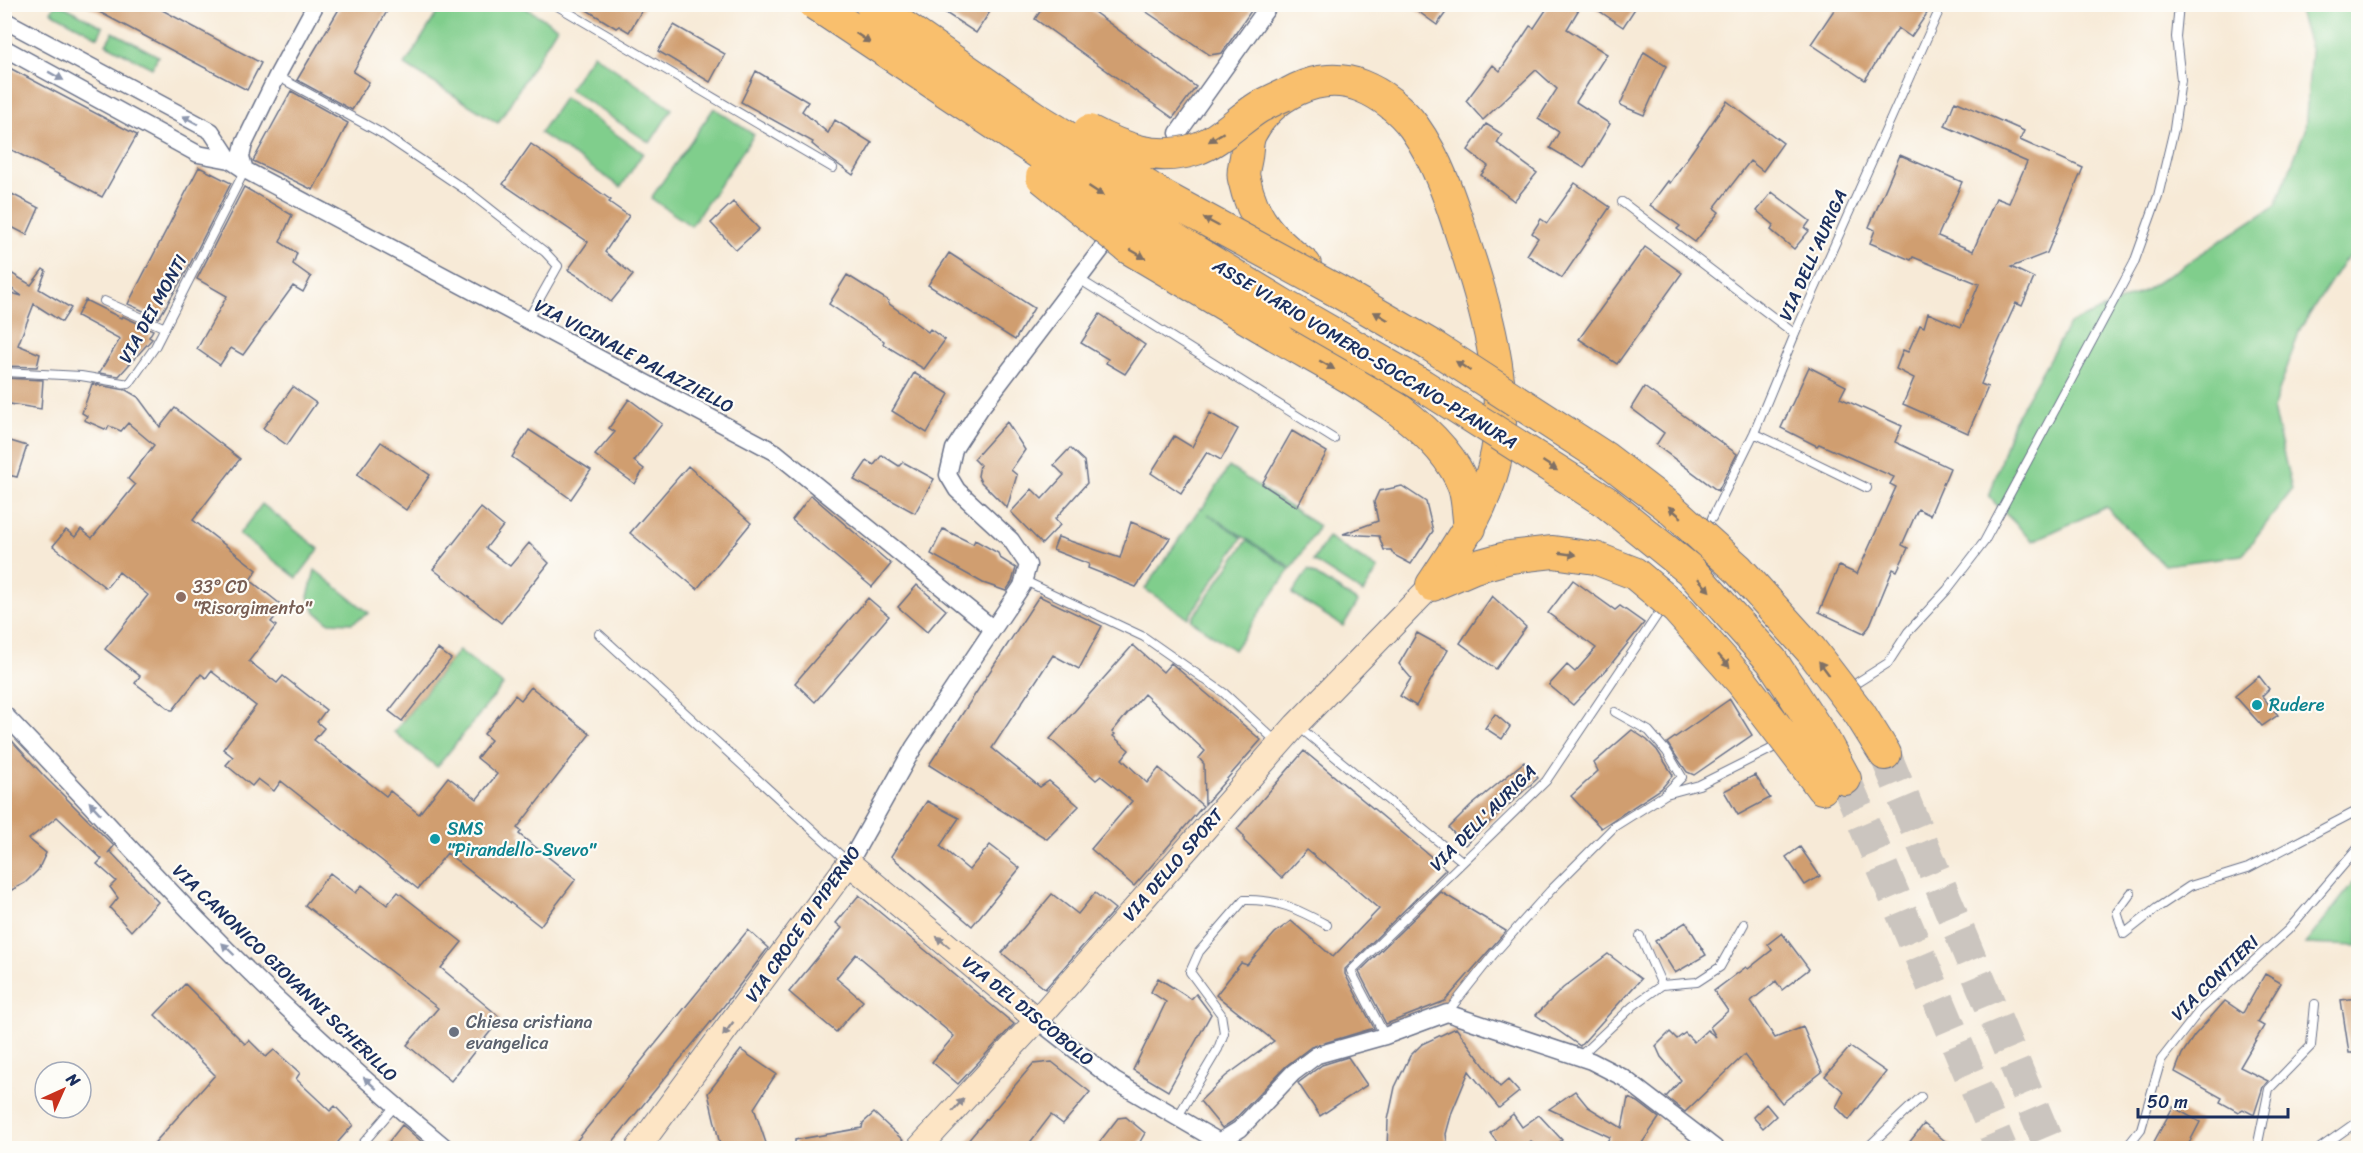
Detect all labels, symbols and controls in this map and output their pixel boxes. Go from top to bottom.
one-way arrow [855,32,871,43]
one-way arrow [48,71,65,81]
one-way arrow [181,115,198,125]
one-way arrow [1208,131,1224,142]
street label: VIA DELL'AURIGA [1770,184,1856,326]
one-way arrow [1087,186,1104,197]
one-way arrow [1202,217,1219,227]
street label: VIA DEI MONTI [110,248,196,369]
one-way arrow [1130,249,1147,259]
street label: ASSE VIARIO VOMERO-SOCCAVO-PIANURA [1206,249,1524,458]
street label: VIA VICINALE PALAZZIELLO [528,290,740,422]
one-way arrow [1373,311,1389,322]
one-way arrow [1319,359,1335,370]
one-way arrow [1455,360,1471,371]
one-way arrow [1542,460,1558,471]
one-way arrow [1667,506,1682,519]
one-way arrow [1559,549,1578,558]
place label: 33° CD "Risorgimento" [193,571,313,624]
one-way arrow [1697,577,1710,592]
marker: 33° CD "Risorgimento" [174,590,188,604]
one-way arrow [1717,653,1730,668]
one-way arrow [1818,660,1830,676]
place label: Rudere [2269,689,2325,721]
marker: Rudere [2250,698,2264,712]
street label: VIA DELL'AURIGA [1422,757,1544,879]
street label: VIA DELLO SPORT [1114,800,1232,929]
one-way arrow [88,801,102,815]
place label: SMS "Pirandello-Svevo" [447,813,598,866]
marker: SMS "Pirandello-Svevo" [428,832,442,846]
street label: VIA CROCE DI PIPERNO [737,839,869,1009]
street label: VIA CANONICO GIOVANNI SCHERILLO [165,856,405,1090]
street label: VIA CONTIERI [2163,927,2267,1029]
one-way arrow [936,936,951,949]
one-way arrow [222,943,236,957]
street label: VIA DEL DISCOBOLO [955,947,1101,1075]
place label: Chiesa cristiana evangelica [466,1006,593,1059]
one-way arrow [722,1021,734,1037]
marker: Chiesa cristiana evangelica [447,1025,461,1039]
north arrow [33,1060,93,1120]
text: N [58,1065,88,1095]
one-way arrow [363,1077,378,1090]
scale bar [2138,1081,2288,1119]
text: 50 m [2147,1086,2188,1118]
one-way arrow [951,1099,965,1113]

